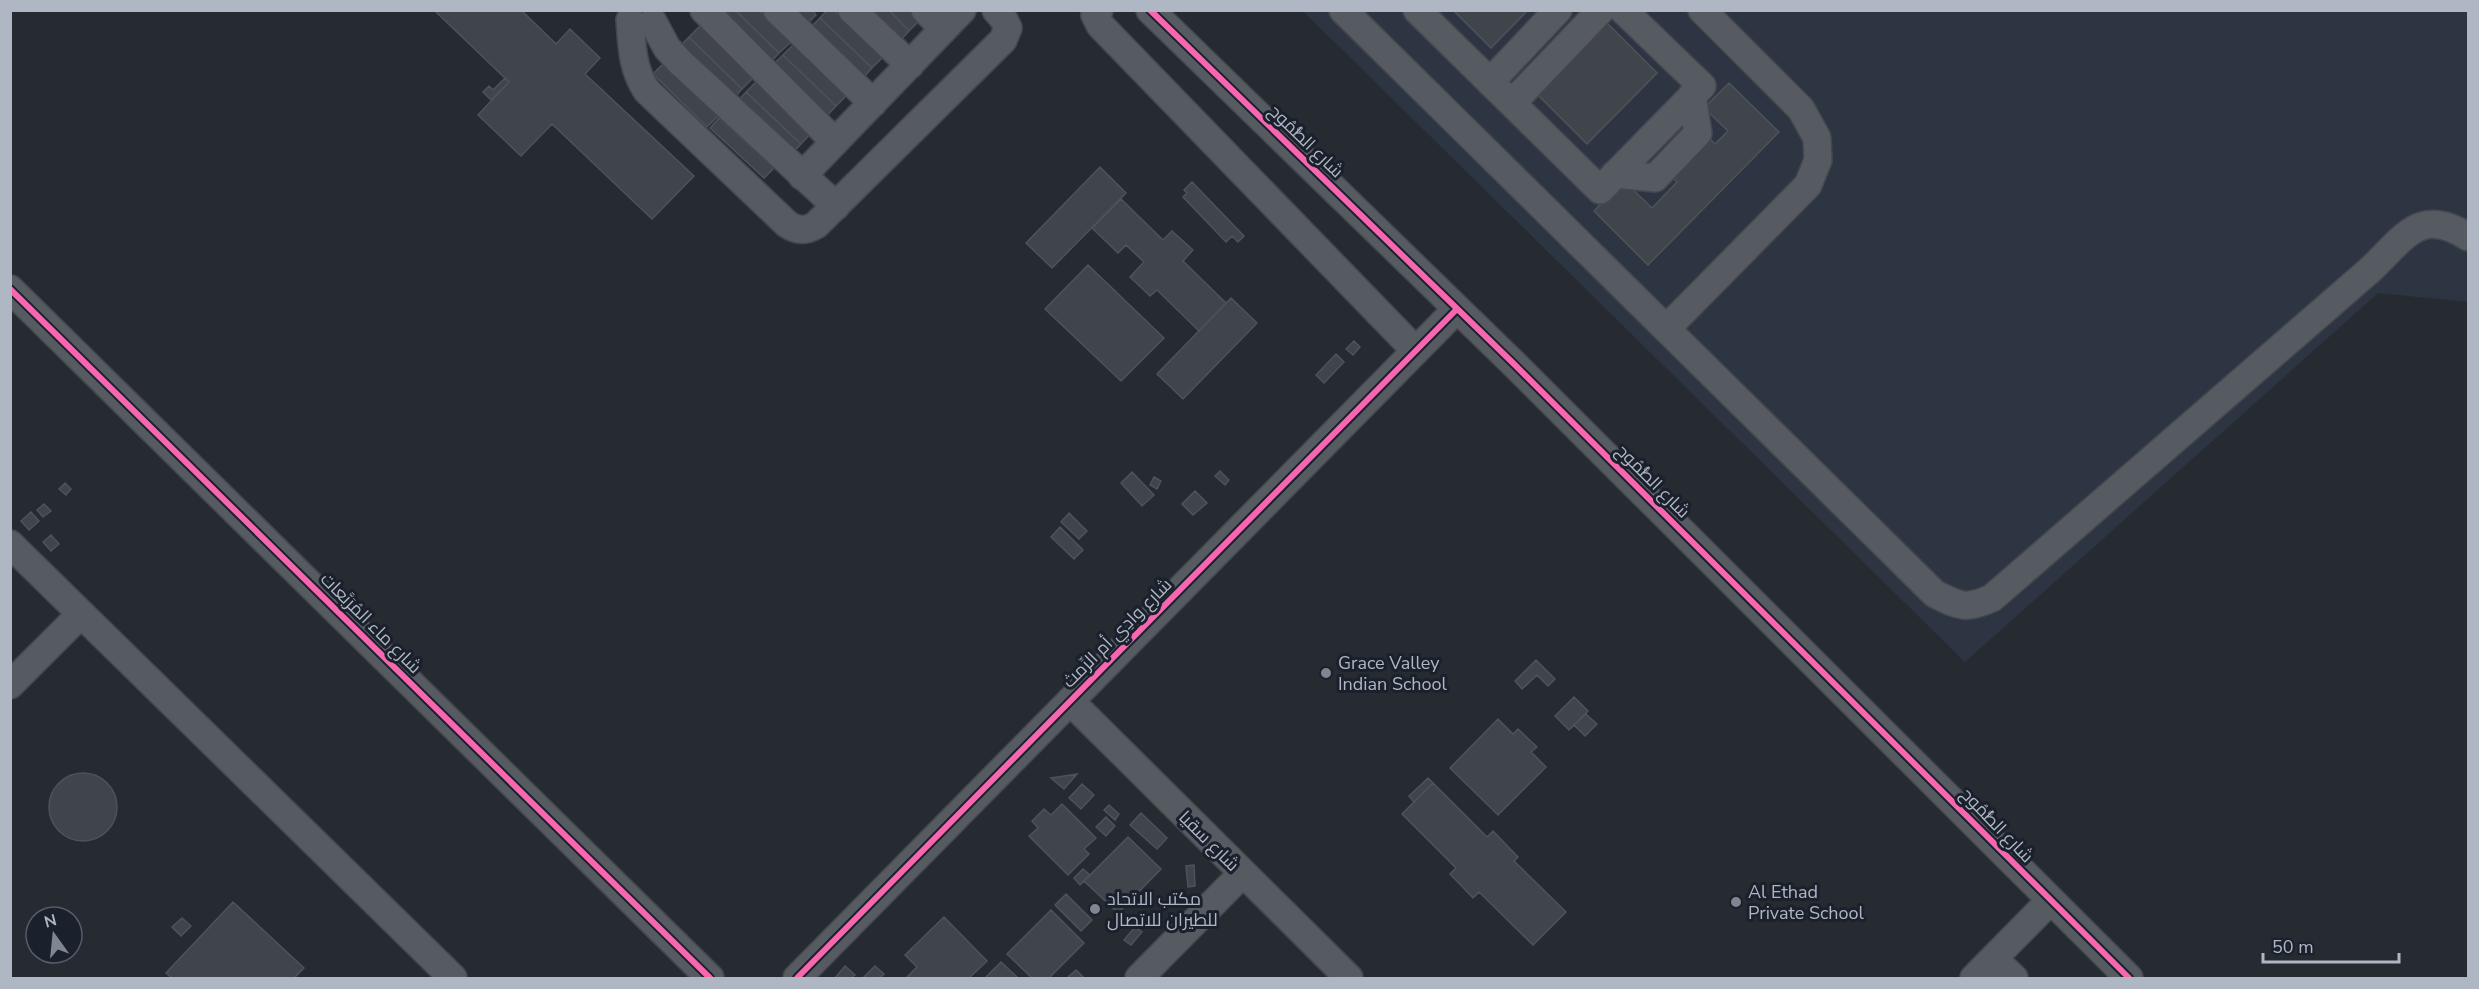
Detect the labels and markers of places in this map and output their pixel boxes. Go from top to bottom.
place label: Grace Valley Indian School [1338,651,1448,696]
marker: Grace Valley Indian School [1319,666,1333,680]
place label: Al Ethad Private School [1748,880,1865,925]
place label: مكتب الاتحاد للطيران للاتصال [1107,887,1218,932]
marker: Al Ethad Private School [1729,895,1743,909]
marker: مكتب الاتحاد للطيران للاتصال [1088,902,1102,916]

